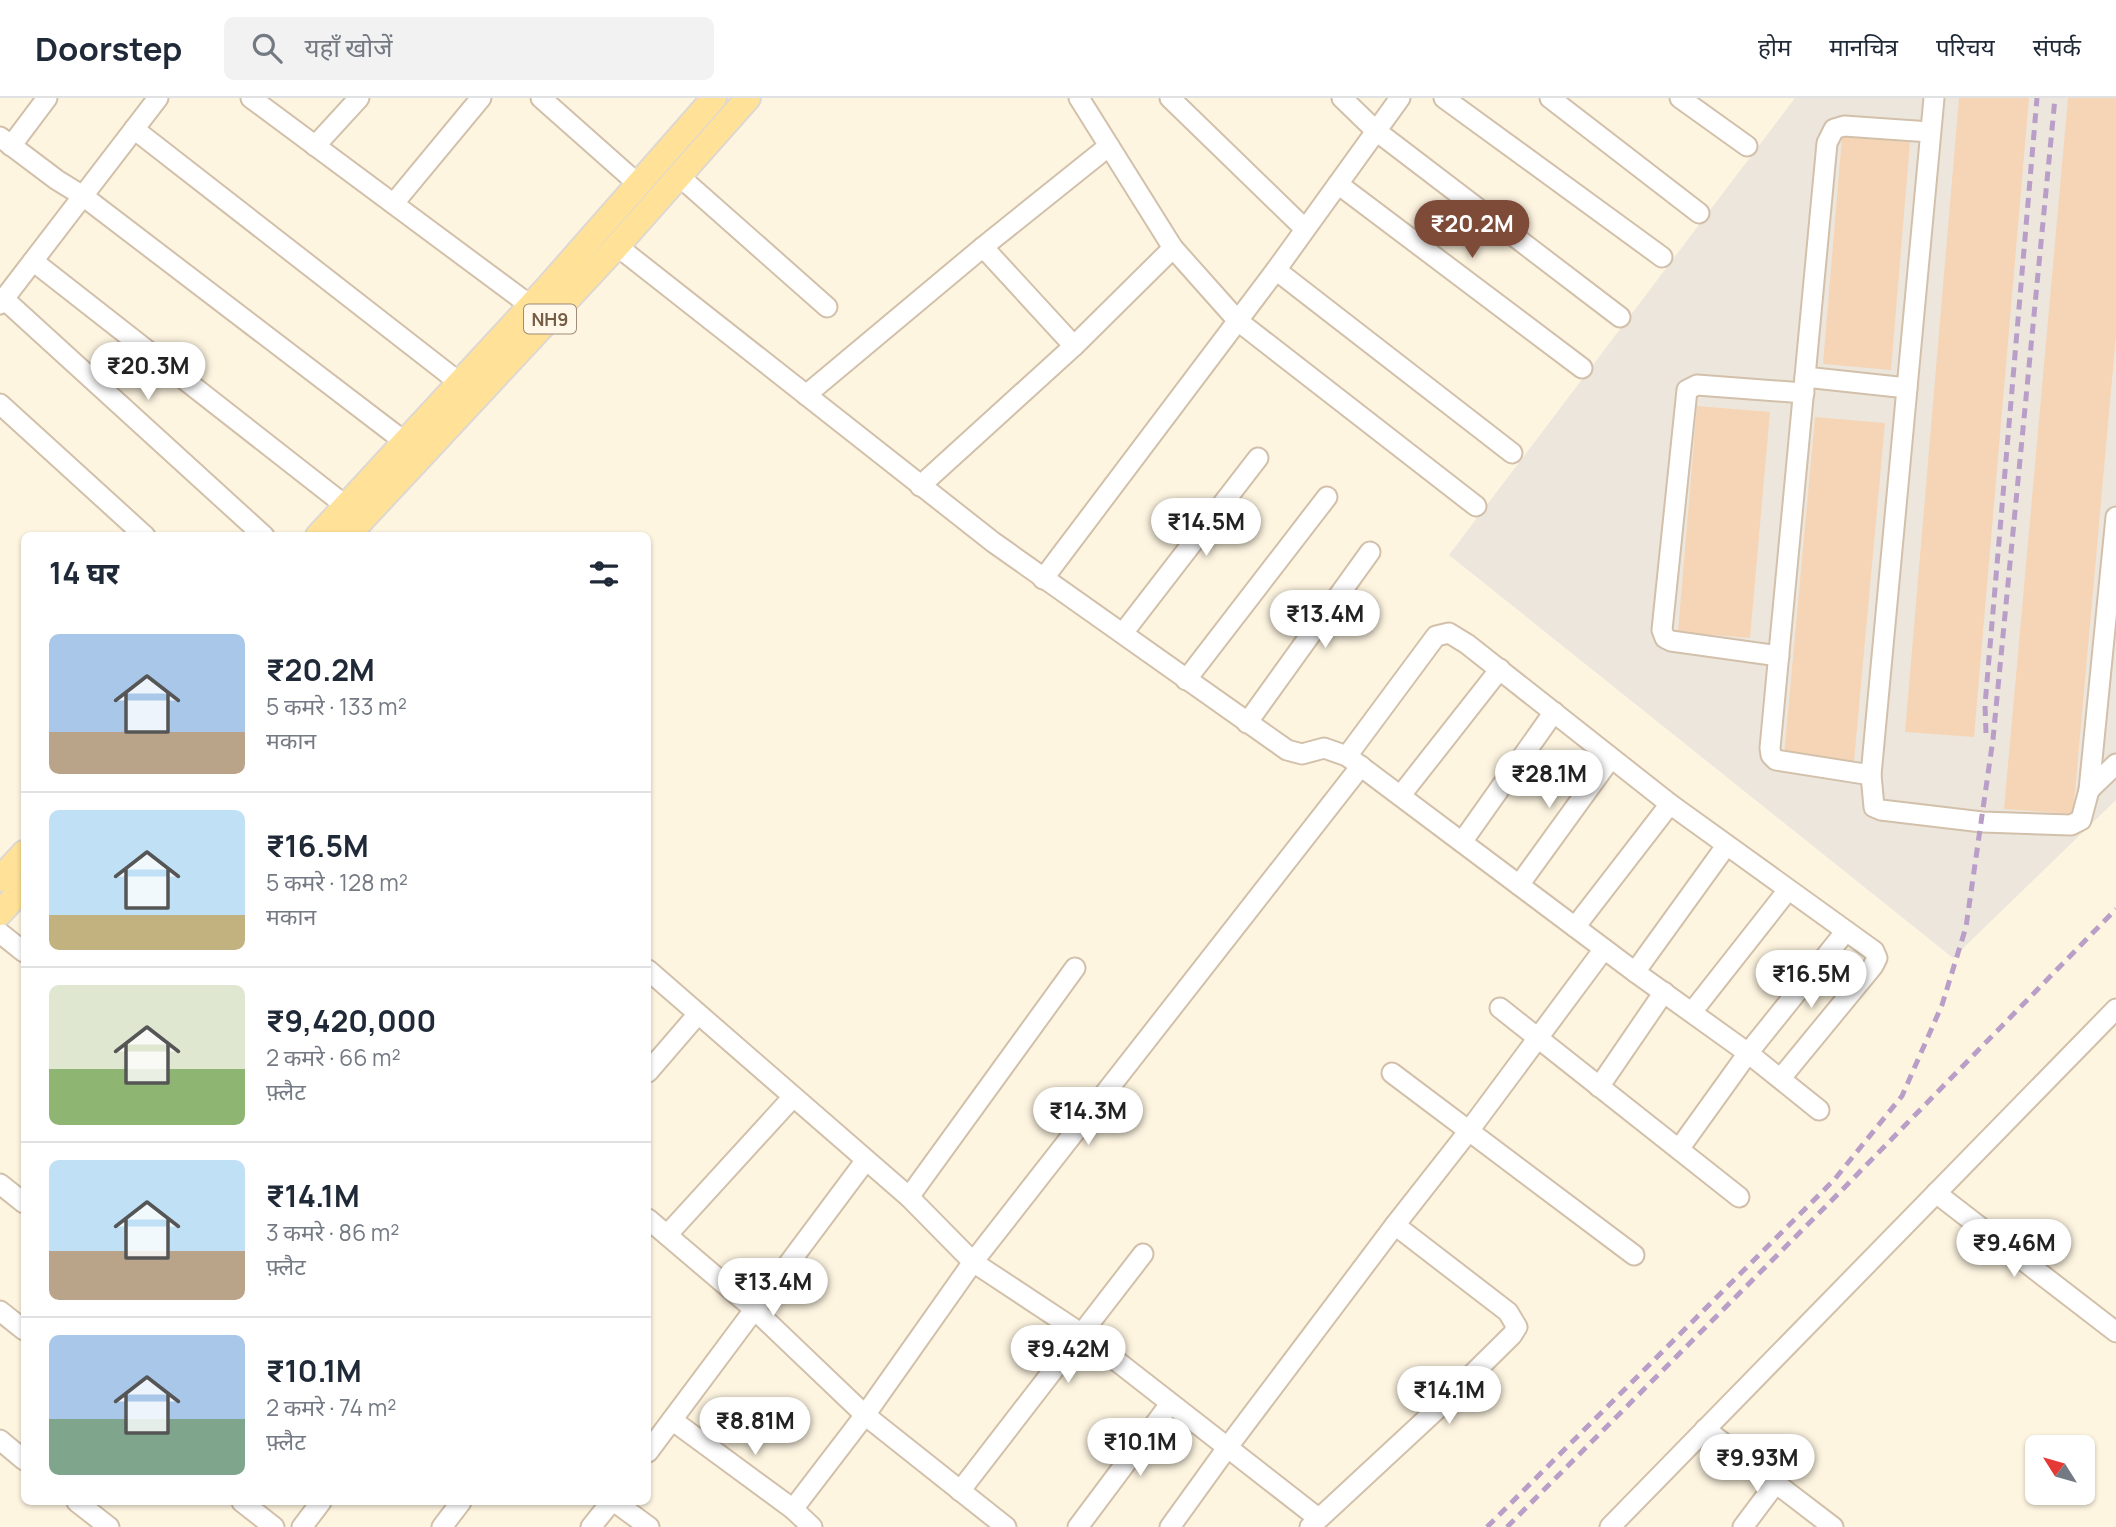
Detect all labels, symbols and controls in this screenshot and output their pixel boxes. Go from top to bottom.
search box [224,17,714,80]
text: Doorstep [35,26,182,71]
icon: search [248,29,286,67]
text: यहाँ खोजें [304,29,393,65]
text: होम [1758,30,1791,63]
text: मानचित्र [1829,30,1898,63]
text: परिचय [1936,30,1995,63]
text: संपर्क [2033,30,2081,63]
pin: ₹20.2M [1415,200,1529,260]
text: ₹20.2M [1430,207,1514,239]
road number: NH9 [524,304,576,334]
pin: ₹20.3M [91,342,205,402]
text: ₹20.3M [106,349,190,381]
pin: ₹14.5M [1149,498,1263,558]
text: ₹14.5M [1167,505,1245,537]
text: 14 घर [49,552,119,593]
icon: filters [585,555,623,593]
pin: ₹13.4M [1268,590,1382,650]
text: ₹13.4M [1286,597,1364,629]
text: ₹20.2M [266,649,375,690]
icon: home [105,662,189,746]
text: 5 कमरे · 133 m² [266,690,407,722]
text: मकान [266,724,316,756]
pin: ₹28.1M [1492,750,1606,810]
text: ₹28.1M [1511,757,1587,789]
text: ₹16.5M [266,825,369,866]
icon: home [105,838,189,922]
text: 5 कमरे · 128 m² [266,866,408,898]
text: मकान [266,900,316,932]
pin: ₹16.5M [1754,950,1868,1010]
text: ₹16.5M [1772,957,1850,989]
text: ₹9,420,000 [266,1000,436,1041]
icon: home [105,1013,189,1097]
text: 2 कमरे · 66 m² [266,1041,401,1073]
text: फ़्लैट [266,1075,306,1107]
pin: ₹14.3M [1031,1088,1145,1147]
text: ₹14.3M [1049,1094,1127,1126]
text: ₹14.1M [266,1175,360,1216]
icon: home [105,1188,189,1272]
text: 3 कमरे · 86 m² [266,1216,399,1248]
pin: ₹9.46M [1957,1220,2071,1279]
text: ₹9.46M [1972,1226,2056,1258]
text: फ़्लैट [266,1250,306,1282]
pin: ₹13.4M [716,1258,830,1318]
text: ₹13.4M [734,1265,812,1297]
pin: ₹9.42M [1011,1326,1125,1385]
text: ₹9.42M [1027,1332,1109,1364]
text: ₹10.1M [266,1350,362,1391]
icon: home [105,1363,189,1447]
pin: ₹14.1M [1392,1366,1506,1426]
text: ₹14.1M [1413,1373,1485,1405]
text: 2 कमरे · 74 m² [266,1391,396,1423]
pin: ₹8.81M [698,1398,812,1457]
text: ₹8.81M [715,1404,795,1436]
pin: ₹10.1M [1083,1418,1197,1478]
text: फ़्लैट [266,1425,306,1457]
text: ₹10.1M [1103,1425,1177,1457]
pin: ₹9.93M [1700,1434,1814,1494]
north arrow [2025,1435,2095,1505]
map controls [2025,1435,2095,1505]
text: ₹9.93M [1716,1441,1798,1473]

